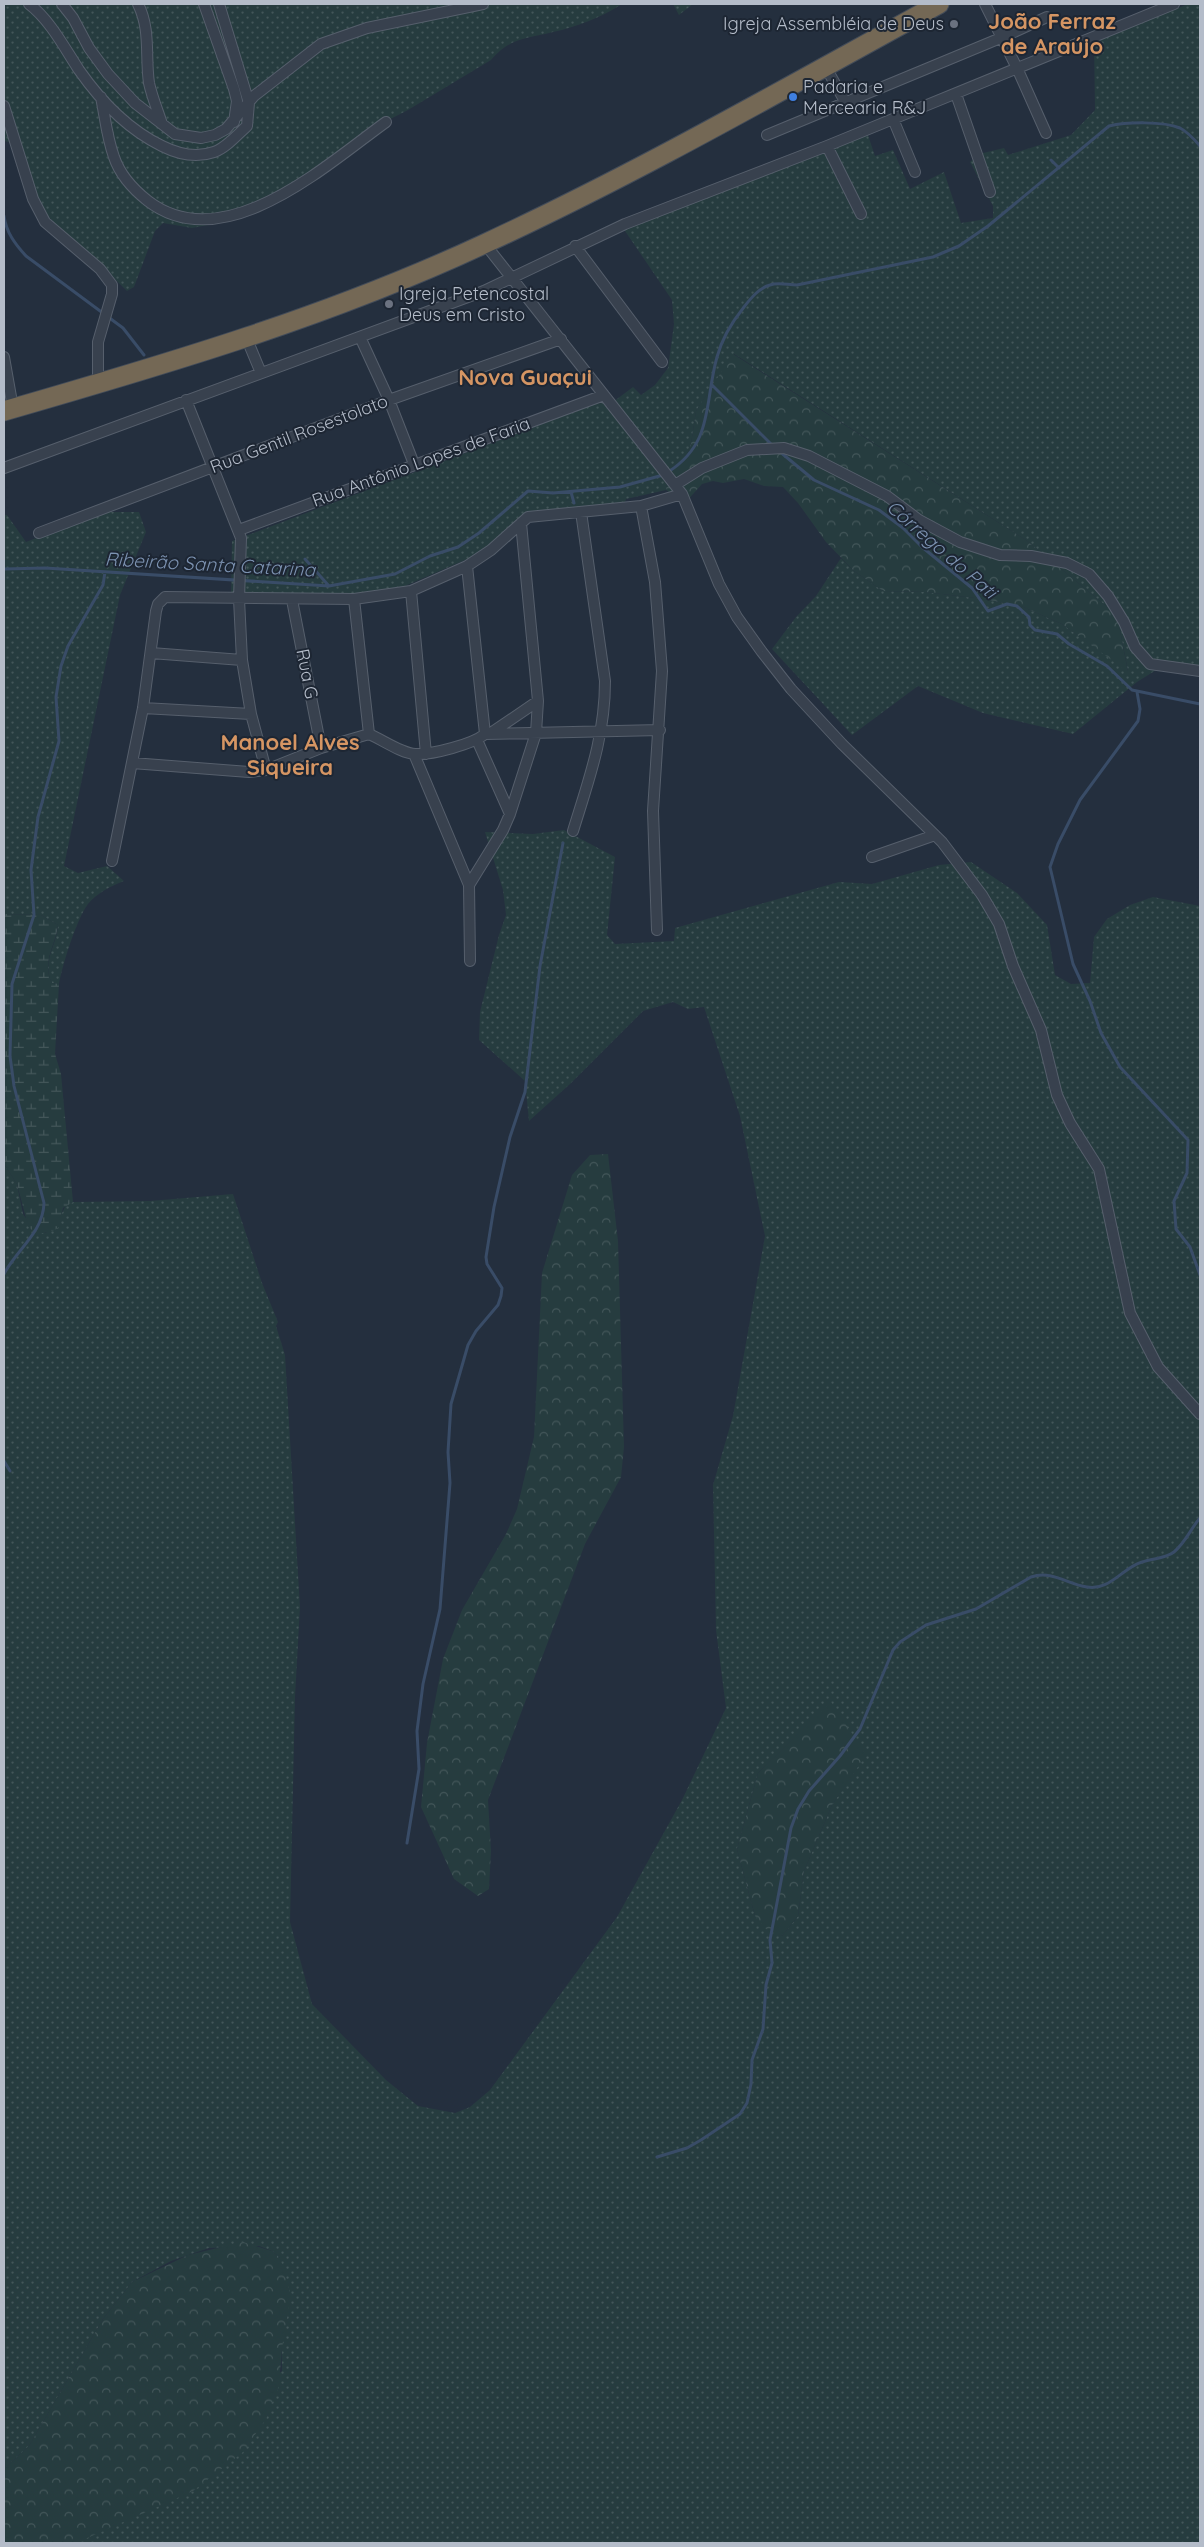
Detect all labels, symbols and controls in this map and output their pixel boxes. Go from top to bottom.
district label: João Ferraz de Araújo [988,7,1116,60]
place label: Igreja Assembléia de Deus [723,12,944,35]
marker: Igreja Assembléia de Deus [948,18,960,30]
place label: Padaria e Mercearia R&J [803,75,926,119]
marker: Padaria e Mercearia R&J [787,91,799,103]
place label: Igreja Petencostal Deus em Cristo [399,282,549,326]
marker: Igreja Petencostal Deus em Cristo [383,298,395,310]
district label: Nova Guaçui [458,363,592,391]
street label: Rua Gentil Rosestolato [207,389,391,478]
street label: Rua Antônio Lopes de Faria [309,411,533,512]
water label: Córrego do Pati [882,495,1004,605]
water label: Ribeirão Santa Catarina [104,547,317,582]
street label: Rua G [291,647,324,701]
district label: Manoel Alves Siqueira [220,728,360,781]

